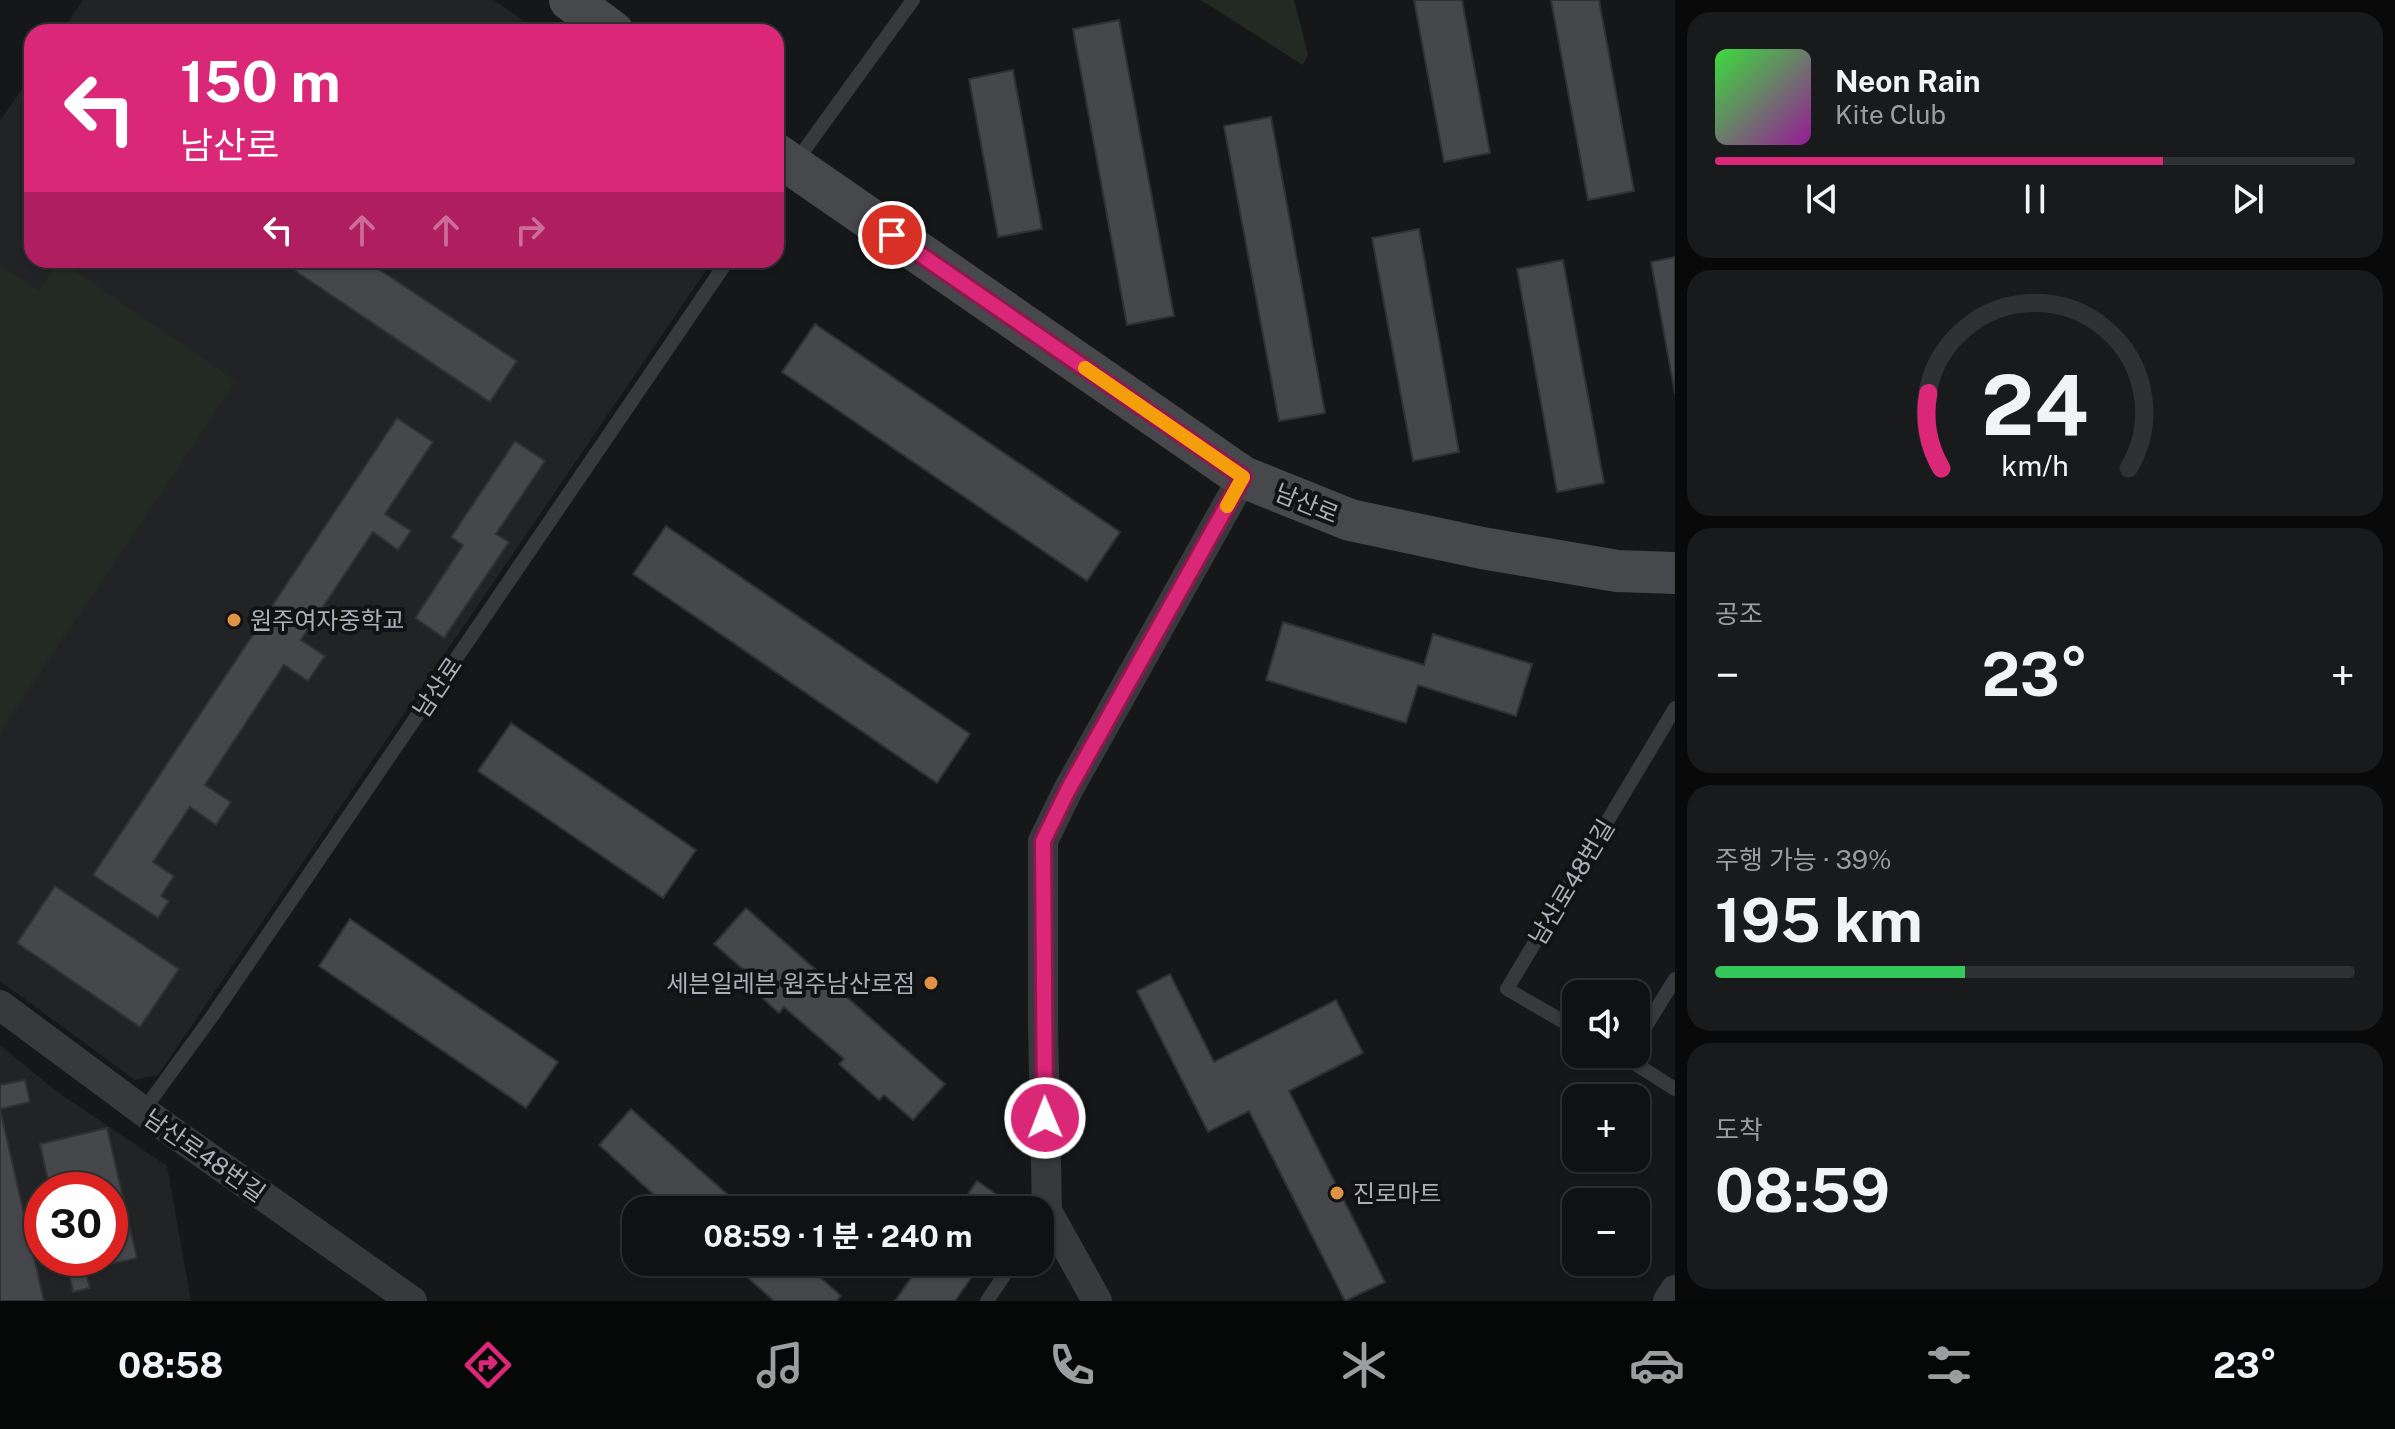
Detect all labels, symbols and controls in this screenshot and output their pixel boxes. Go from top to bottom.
text: 150 m [180,49,341,115]
icon: left [48,56,152,160]
text: Neon Rain [1835,63,1981,99]
text: Kite Club [1835,99,1946,130]
text: 남산로 [180,124,279,166]
icon: previous [1800,177,1844,221]
icon: pause [2013,177,2057,221]
icon: next [2226,177,2270,221]
pin [858,201,926,269]
icon: left [256,208,300,252]
icon: ahead [340,208,384,252]
icon: ahead [424,208,468,252]
icon: right [508,208,552,252]
icon: arrive [870,213,914,257]
text: 24 [1981,355,2089,453]
text: km/h [2001,449,2069,482]
street label: 남산로 [1271,478,1343,528]
text: 공조 [1715,598,1763,629]
place label: 원주여자중학교 [250,606,405,634]
marker: 원주여자중학교 [225,611,243,629]
text: 23° [1982,639,2088,710]
text: − [1715,649,1739,701]
text: + [2331,649,2355,701]
street label: 남산로 [407,652,467,722]
street label: 남산로48번길 [1523,814,1619,950]
text: 주행 가능 · 39% [1715,844,1891,875]
text: 195 km [1715,885,1923,956]
place label: 세븐일레븐 원주남산로점 [666,969,915,997]
marker: 세븐일레븐 원주남산로점 [922,974,940,992]
map controls [1562,980,1650,1276]
button: sound [1562,980,1650,1068]
position arrow [1003,1076,1087,1160]
button: + [1562,1084,1650,1172]
street label: 남산로48번길 [139,1103,271,1207]
text: 도착 [1715,1114,1763,1145]
text: 08:59 [1715,1155,1890,1226]
speed limit sign: 30 [24,1172,128,1276]
place label: 진로마트 [1353,1179,1441,1207]
marker: 진로마트 [1328,1184,1346,1202]
button: − [1562,1188,1650,1276]
text: 08:59 · 1 분 · 240 m [704,1218,972,1254]
icon: directions [460,1337,516,1393]
icon: music [752,1337,808,1393]
icon: phone [1044,1337,1100,1393]
icon: climate [1336,1337,1392,1393]
icon: car [1629,1337,1685,1393]
icon: filters [1921,1337,1977,1393]
text: 08:58 [118,1344,224,1386]
text: 23° [2213,1344,2277,1386]

